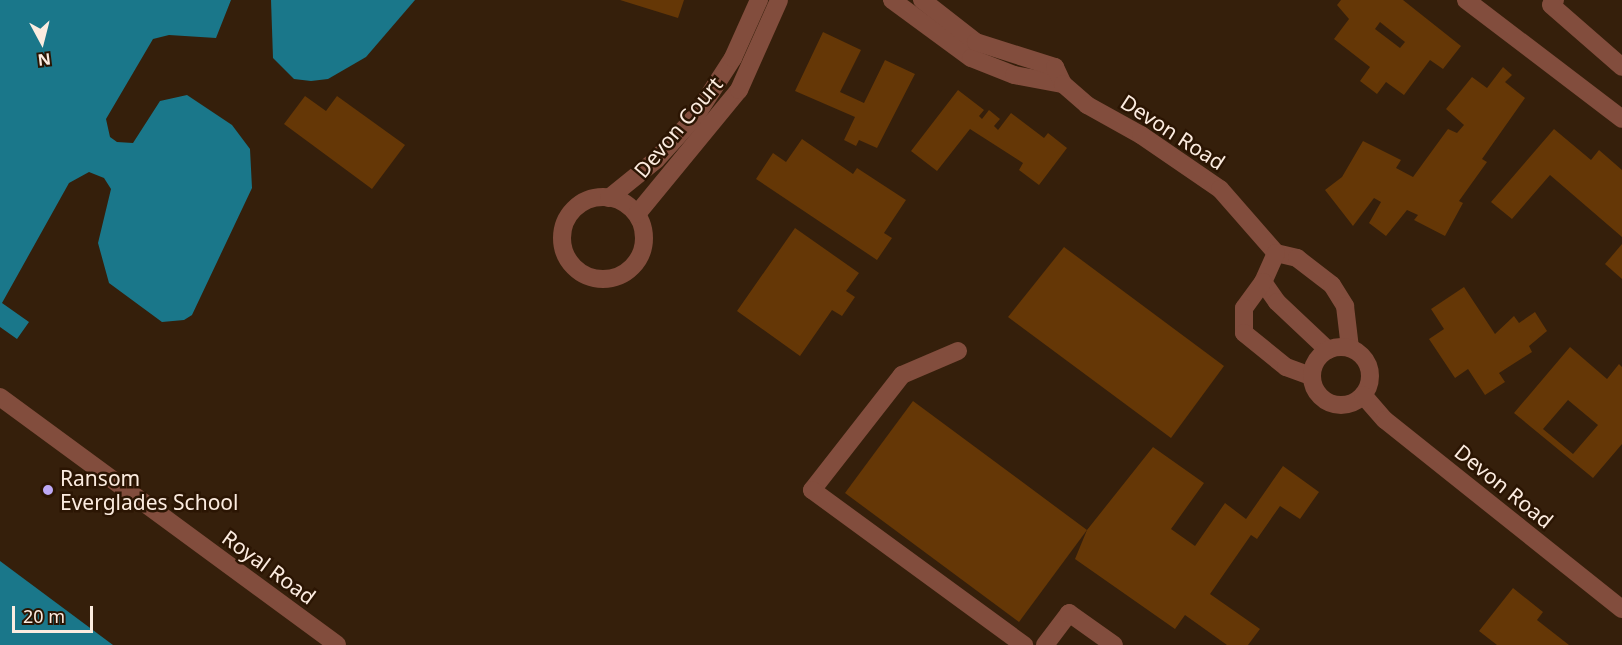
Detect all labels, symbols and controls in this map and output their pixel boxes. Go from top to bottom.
north arrow [12,12,72,72]
text: N [36,48,52,72]
street label: Devon Court [629,71,727,183]
street label: Devon Road [1116,89,1230,175]
street label: Devon Road [1450,439,1558,533]
place label: Ransom Everglades School [60,465,238,515]
marker: Ransom Everglades School [41,483,55,497]
street label: Royal Road [217,525,321,609]
scale bar [15,594,96,632]
text: 20 m [23,604,65,628]

